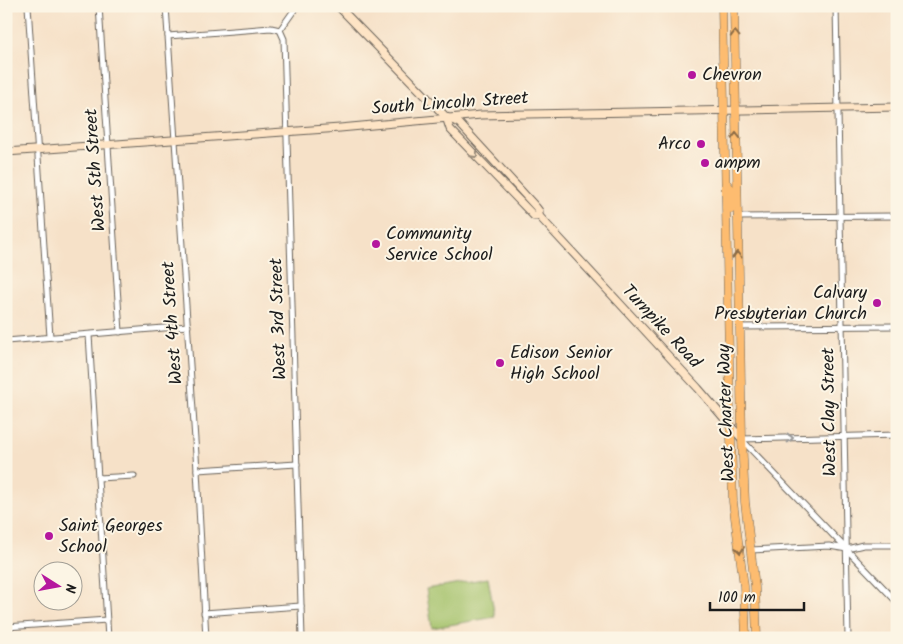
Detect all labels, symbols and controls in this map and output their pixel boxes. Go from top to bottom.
one-way arrow [730,29,740,37]
place label: Chevron [702,61,762,90]
marker: Chevron [686,69,698,81]
street label: South Lincoln Street [371,84,530,124]
street label: West 5th Street [77,107,115,232]
place label: Arco [658,130,691,159]
one-way arrow [731,131,741,139]
marker: Arco [695,138,707,150]
place label: ampm [715,149,761,178]
one-way arrow [469,150,478,159]
marker: ampm [699,157,711,169]
place label: Community Service School [386,220,493,270]
marker: Community Service School [370,238,382,250]
one-way arrow [732,251,742,258]
street label: West 3rd Street [262,256,296,381]
street label: West 4th Street [154,259,192,386]
street label: Turnpike Road [614,278,709,377]
place label: Calvary Presbyterian Church [714,279,868,329]
marker: Calvary Presbyterian Church [871,297,883,309]
place label: Edison Senior High School [510,339,613,389]
street label: West Charter Way [710,343,744,482]
street label: West Clay Street [814,346,846,477]
marker: Edison Senior High School [494,357,506,369]
one-way arrow [787,433,795,443]
place label: Saint Georges School [59,512,163,562]
marker: Saint Georges School [43,530,55,542]
one-way arrow [734,547,745,555]
north arrow [32,562,82,612]
scale bar [710,579,804,611]
text: N [58,582,81,595]
text: 100 m [718,586,756,610]

